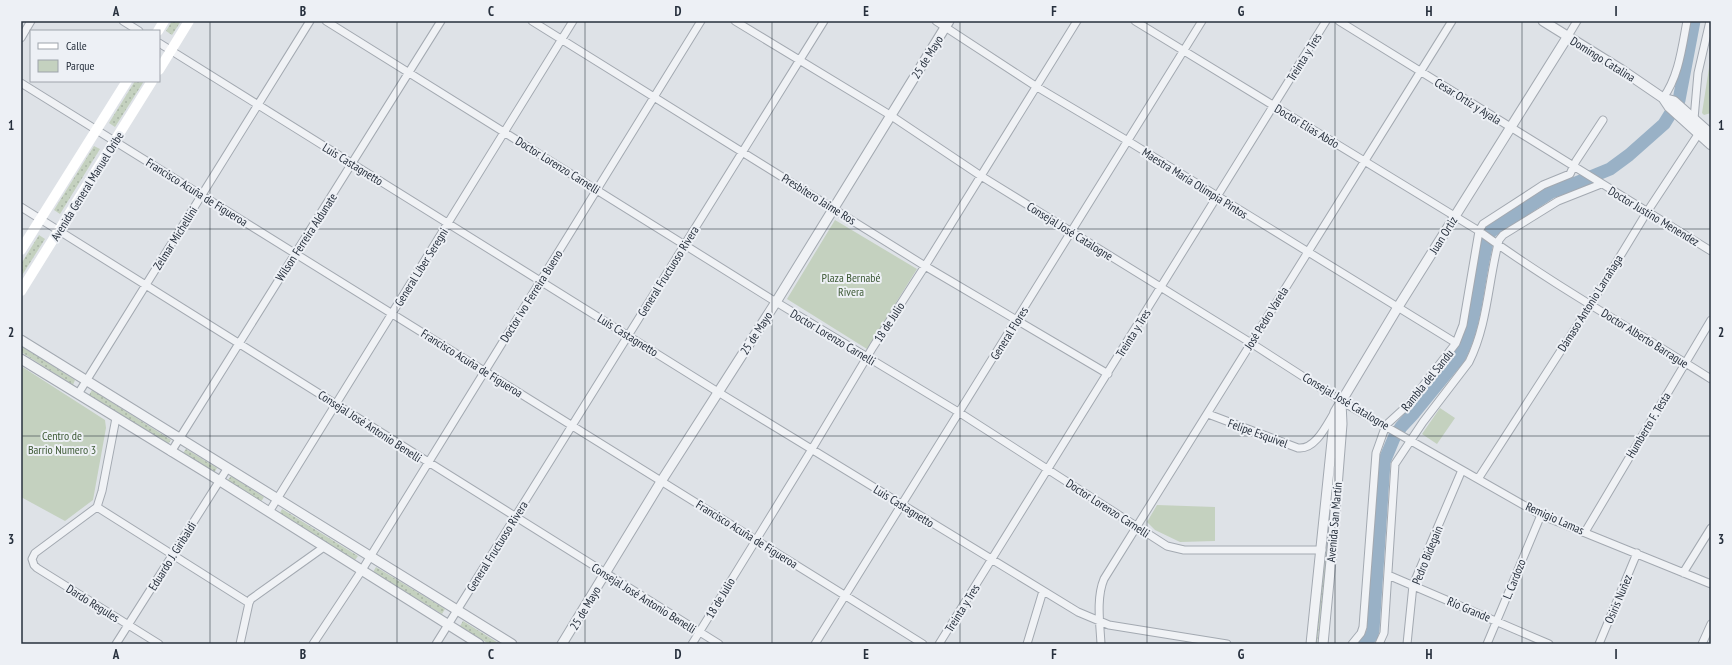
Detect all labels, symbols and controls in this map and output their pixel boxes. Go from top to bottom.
text: A [112,3,120,20]
text: B [300,3,306,20]
text: C [488,3,494,20]
text: D [675,3,682,20]
text: E [863,3,869,20]
text: F [1051,3,1057,20]
text: G [1238,3,1245,20]
text: H [1426,3,1433,20]
text: I [1614,3,1618,20]
legend [30,30,160,82]
street label: Treinta y Tres [1283,30,1325,84]
street label: 25 de Mayo [908,33,946,81]
street label: Domingo Catalina [1568,33,1638,85]
text: Calle [66,38,87,53]
text: Parque [66,58,95,73]
street label: Cesar Ortiz y Ayala [1432,75,1504,128]
street label: Doctor Elías Abdo [1272,101,1342,151]
text: 1 [8,117,14,134]
text: 1 [1718,117,1724,134]
street label: Avenida General Manuel Oribe [47,129,127,243]
street label: Doctor Lorenzo Carnelli [513,133,603,197]
street label: Luis Castagnetto [320,139,386,189]
street label: Maestra María Olimpia Pintos [1139,144,1251,222]
street label: Francisco Acuña de Figueroa [143,155,251,230]
street label: Presbítero Jaime Ros [779,170,859,228]
street label: Doctor Justino Menendez [1606,183,1702,249]
street label: Wilson Ferreira Aldunate [272,190,340,284]
street label: Consejal José Catalogne [1024,199,1116,264]
street label: Zelmar Michellini [150,204,200,272]
street label: Juan Ortiz [1425,214,1460,257]
street label: General Fructuoso Rivera [634,223,702,319]
street label: General Líber Seregni [391,225,451,309]
street label: Doctor Ivo Ferreira Bueno [497,247,565,345]
street label: Dámaso Antonio Larrañaga [1554,252,1626,354]
park label: Plaza Bernabé Rivera [822,270,880,299]
street label: José Pedro Varela [1240,284,1291,353]
street label: 18 de Julio [871,299,907,345]
street label: General Flores [987,304,1031,362]
street label: Doctor Alberto Barrague [1599,305,1691,371]
street label: Doctor Lorenzo Carnelli [788,306,878,368]
street label: Treinta y Tres [1112,306,1154,360]
street label: 25 de Mayo [737,309,775,357]
street label: Luis Castagnetto [595,310,661,360]
text: 2 [8,324,14,341]
text: 2 [1718,324,1724,341]
street label: Francisco Acuña de Figueroa [418,326,526,401]
street label: Rambla del Sandu [1398,346,1456,414]
street label: Consejal José Catalogne [1300,369,1392,433]
street label: Consejal José Antonio Benelli [315,387,425,465]
street label: Humberto F. Testa [1623,389,1674,461]
street label: Felipe Esquivel [1226,415,1290,451]
park label: Centro de Barrio Numero 3 [28,428,96,457]
street label: Doctor Lorenzo Carnelli [1063,475,1153,541]
street label: Luis Castagnetto [871,481,937,531]
street label: Avenida San Martín [1323,481,1345,563]
street label: Francisco Acuña de Figueroa [693,497,801,572]
street label: General Fructuoso Rivera [463,498,531,594]
street label: Remigio Lamas [1523,498,1587,538]
street label: Eduardo J. Giribaldi [145,519,199,593]
street label: Pedro Bidegain [1408,523,1446,587]
text: 3 [8,531,14,548]
text: 3 [1718,531,1724,548]
street label: L. Cardozo [1499,557,1529,601]
street label: Consejal José Antonio Benelli [589,560,699,636]
street label: Osiris Nuñez [1601,572,1635,626]
street label: 18 de Julio [702,575,738,621]
street label: Dardo Regules [64,581,122,625]
street label: Treinta y Tres [941,581,983,635]
street label: 25 de Mayo [566,583,604,633]
street label: Río Grande [1445,593,1493,625]
text: A [112,646,120,663]
text: B [300,646,306,663]
text: C [488,646,494,663]
text: D [675,646,682,663]
text: E [863,646,869,663]
text: F [1051,646,1057,663]
text: G [1238,646,1245,663]
text: H [1426,646,1433,663]
text: I [1614,646,1618,663]

